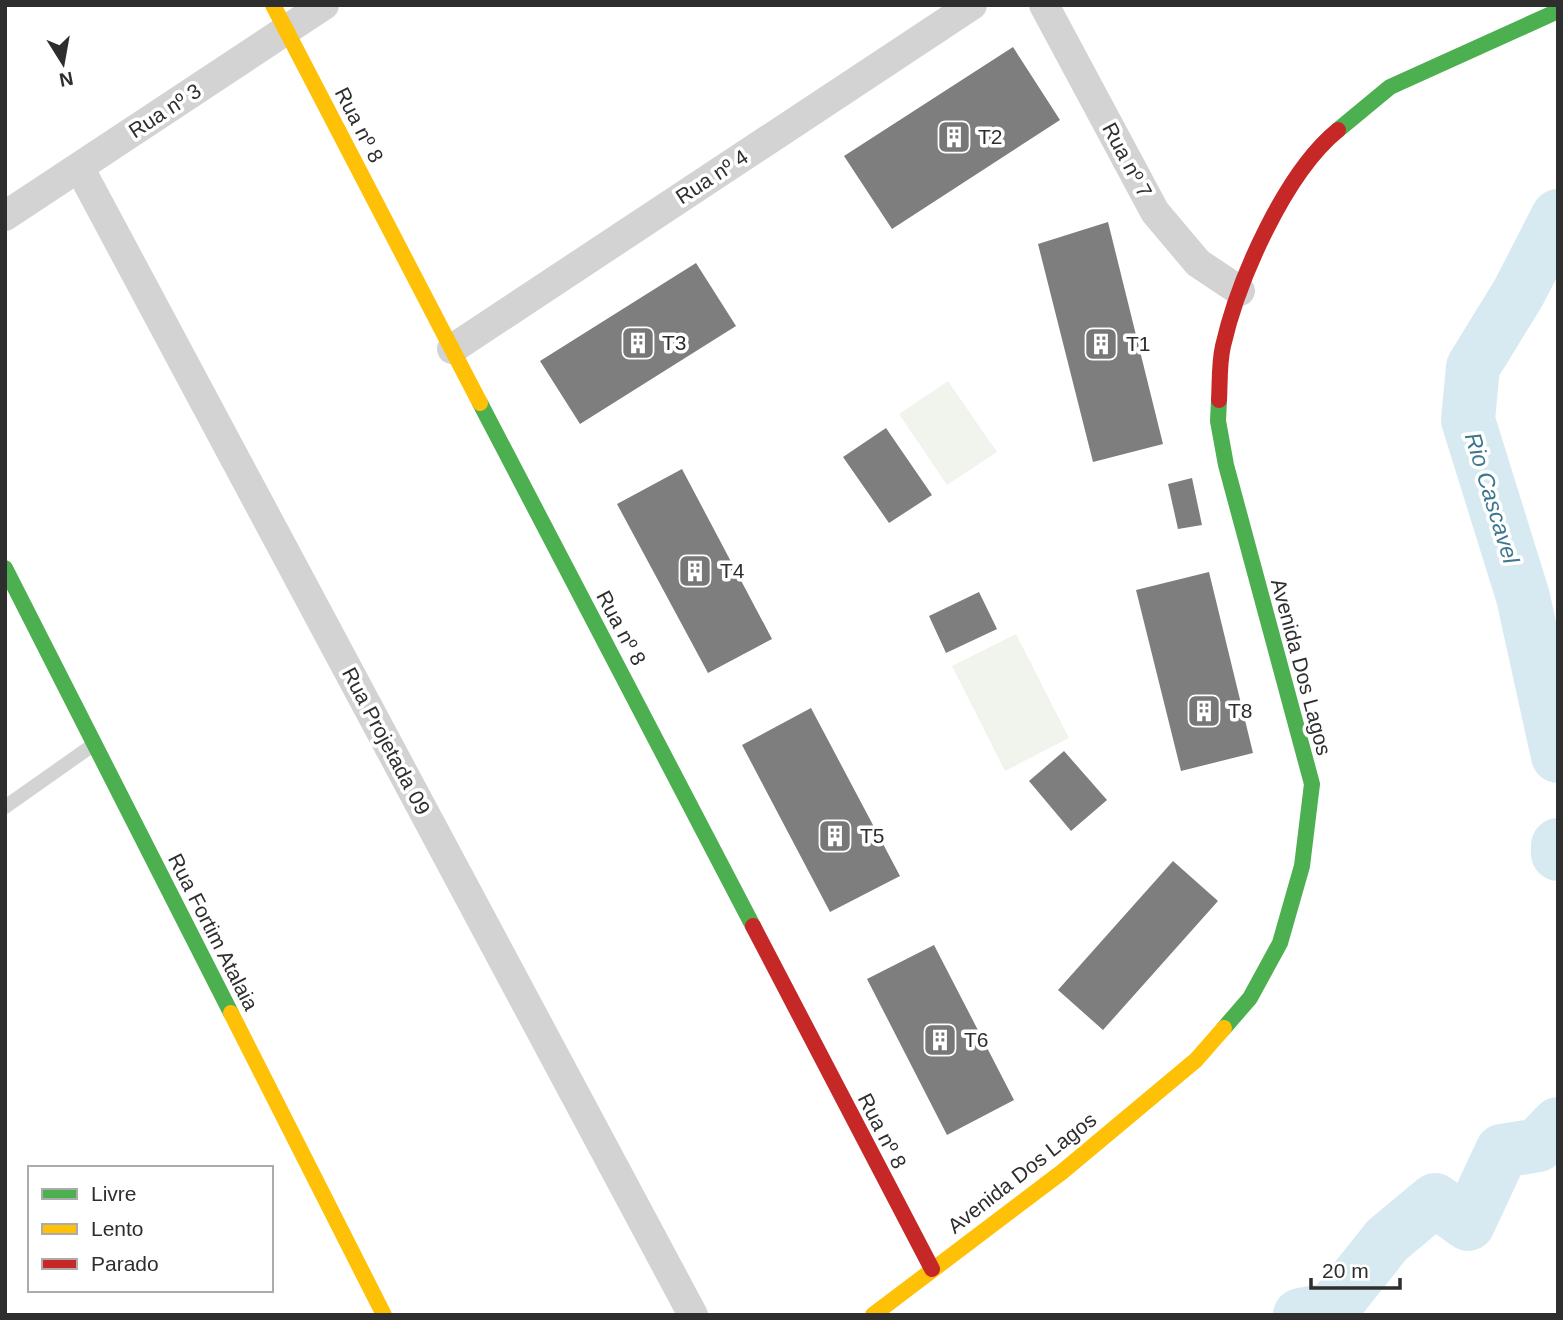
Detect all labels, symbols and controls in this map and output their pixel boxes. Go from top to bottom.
north arrow [28,28,98,98]
text: N [57,68,75,91]
street label: Rua nº 3 [124,79,205,142]
street label: Rua nº 8 [331,83,388,166]
building icon: T2 [935,118,973,156]
street label: Rua nº 7 [1098,119,1157,201]
place label: T2 [978,125,1003,148]
street label: Rua nº 4 [671,145,752,208]
building icon: T3 [619,324,657,362]
building icon: T1 [1082,325,1120,363]
place label: T3 [662,331,687,354]
place label: T1 [1126,332,1151,355]
water label: Rio Cascavel [1460,429,1524,567]
building icon: T4 [676,552,714,590]
place label: T4 [720,559,745,582]
street label: Avenida Dos Lagos [1267,576,1336,758]
street label: Rua nº 8 [592,587,651,669]
street label: Rua Projetada 09 [338,663,435,818]
building icon: T8 [1185,692,1223,730]
place label: T8 [1228,699,1253,722]
building icon: T5 [816,817,854,855]
place label: T5 [860,824,885,847]
street label: Rua Fortim Atalaia [164,850,263,1014]
building icon: T6 [921,1021,959,1059]
place label: T6 [964,1028,989,1051]
street label: Rua nº 8 [854,1089,911,1172]
street label: Avenida Dos Lagos [943,1108,1100,1238]
legend [28,1166,273,1292]
text: Livre [91,1182,137,1205]
text: Lento [91,1217,144,1240]
scale bar [1311,1246,1400,1290]
text: Parado [91,1252,159,1275]
text: 20 m [1322,1259,1369,1282]

